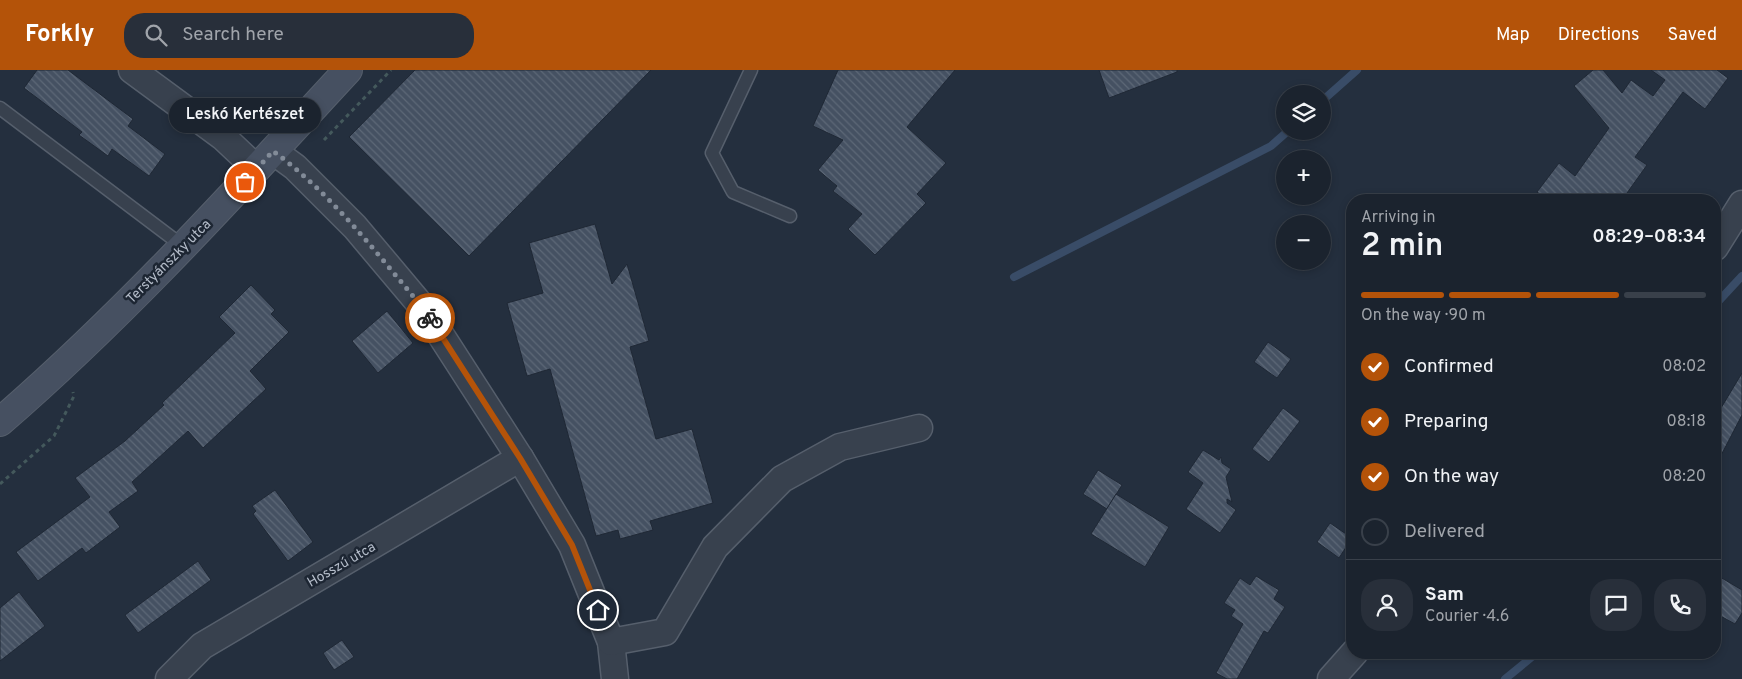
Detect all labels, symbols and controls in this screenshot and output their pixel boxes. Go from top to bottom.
search box [124,13,474,58]
text: Forkly [25,20,94,50]
icon: search [142,21,170,49]
text: Search here [182,23,284,47]
text: Map [1496,24,1530,47]
text: Directions [1558,24,1640,47]
text: Saved [1668,24,1717,47]
map controls [1276,85,1331,270]
button: layers [1276,85,1331,140]
callout: Leskó Kertészet [169,97,321,132]
text: Leskó Kertészet [186,105,304,125]
button: + [1276,150,1331,205]
pin [224,161,266,203]
icon: bag [231,168,259,196]
text: Arriving in [1361,208,1436,228]
button: − [1276,215,1331,270]
street label: Terstyánszky utca [123,216,215,308]
text: 08:29–08:34 [1592,225,1706,249]
text: 2 min [1361,227,1443,267]
courier [405,293,455,343]
icon: bike [416,304,444,332]
text: On the way · 90 m [1361,306,1486,326]
icon: check [1361,353,1389,381]
text: Confirmed [1404,355,1494,379]
text: 08:02 [1662,357,1706,377]
icon: check [1361,408,1389,436]
text: Preparing [1404,410,1488,434]
text: 08:18 [1667,412,1706,432]
icon: check [1361,463,1389,491]
text: On the way [1404,465,1499,489]
text: 08:20 [1662,467,1706,487]
text: Delivered [1404,520,1485,544]
street label: Hosszú utca [305,539,379,592]
button: person [1361,579,1413,631]
button: chat [1590,579,1642,631]
button: phone [1654,579,1706,631]
text: Sam [1425,583,1464,607]
pin [577,589,619,631]
icon: home [584,596,612,624]
text: Courier · 4.6 [1425,607,1509,627]

